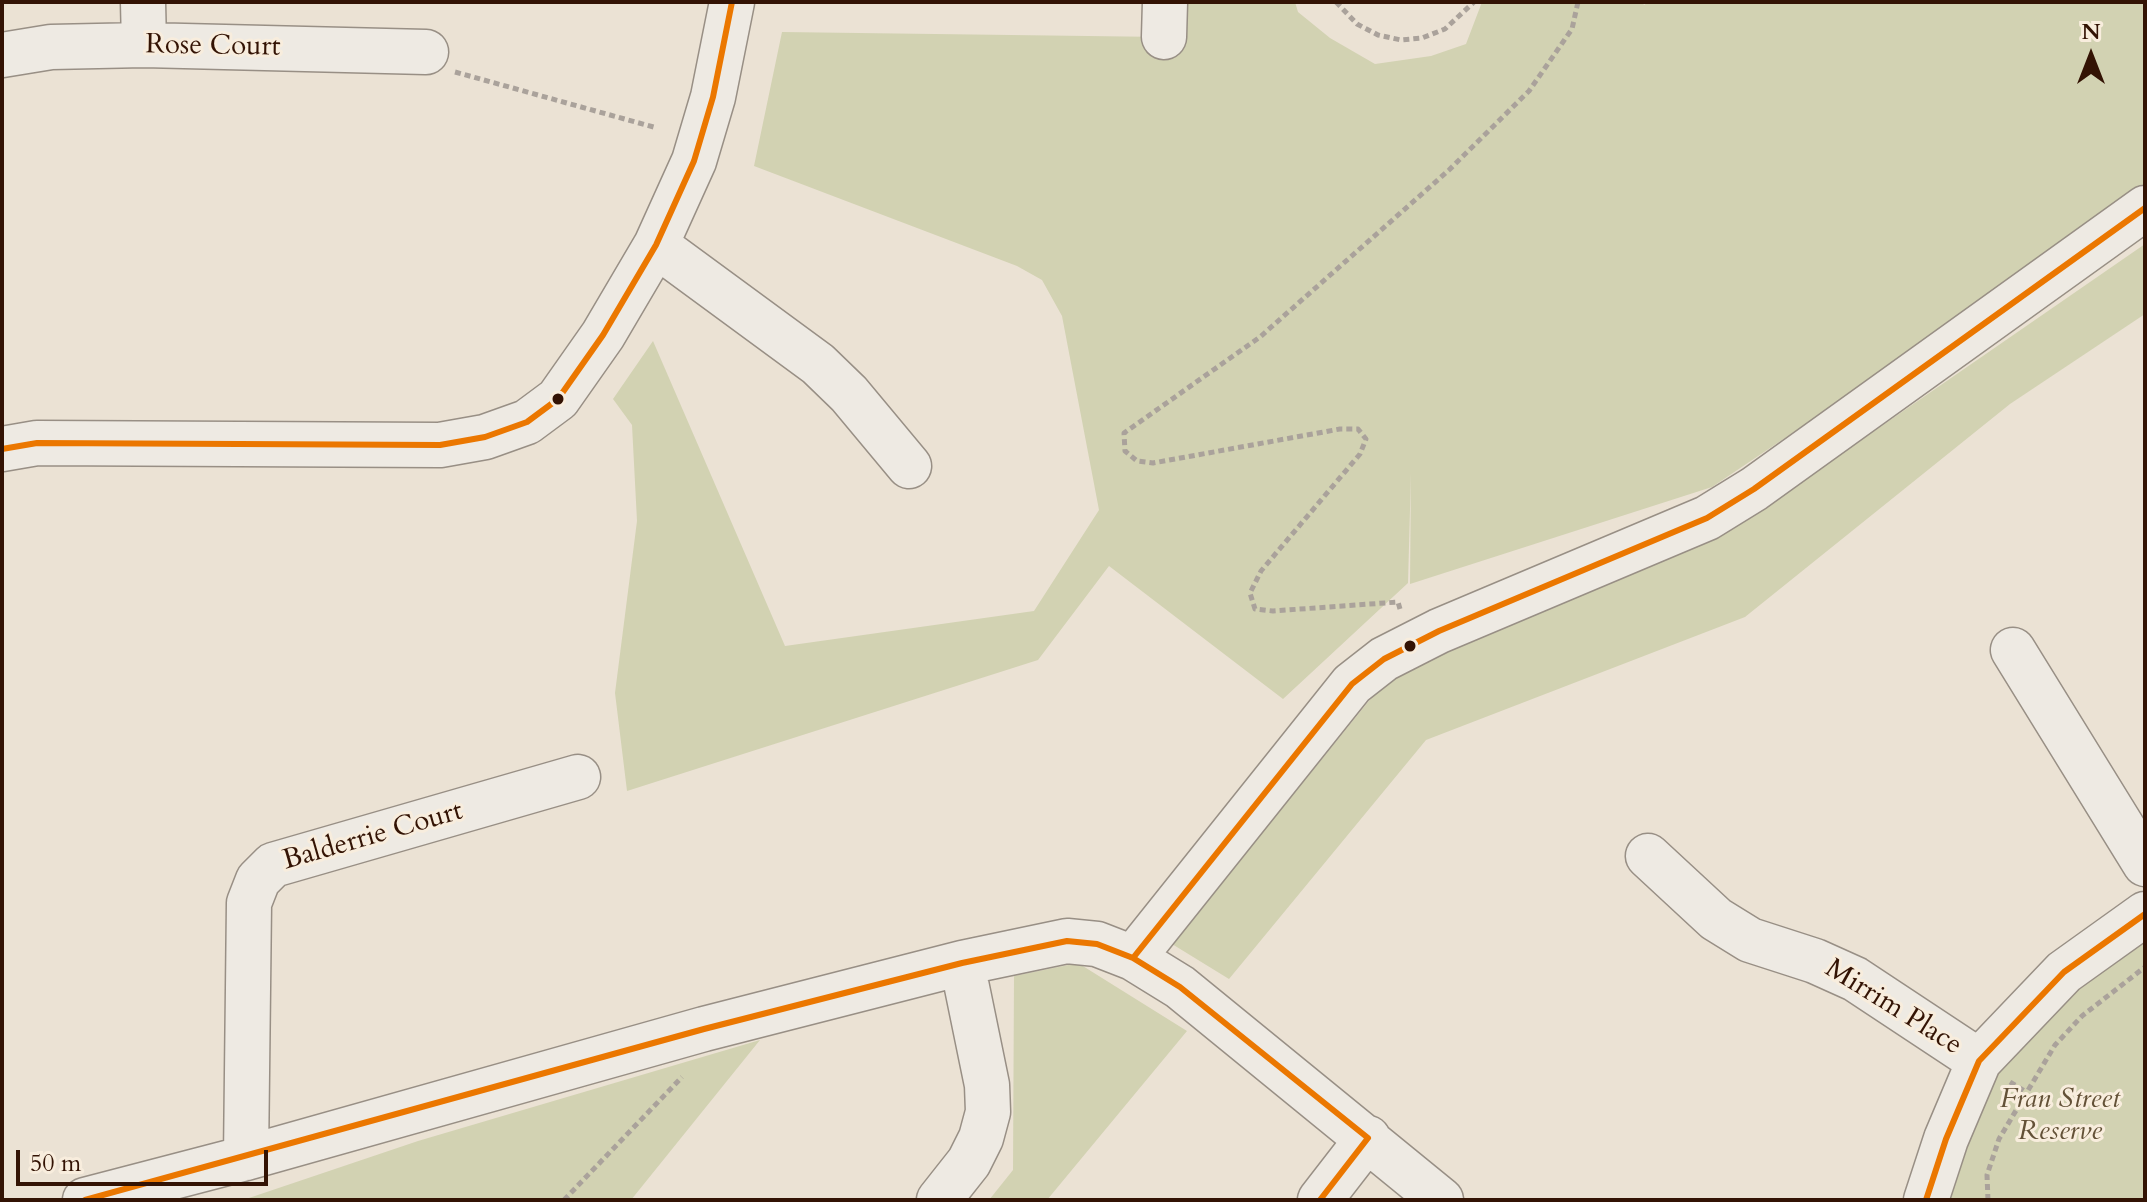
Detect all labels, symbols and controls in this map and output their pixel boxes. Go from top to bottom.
north arrow [2051,16,2131,96]
text: N [2081,17,2101,47]
street label: Rose Court [145,29,281,65]
unlabelled marker [550,391,566,407]
unlabelled marker [1402,638,1418,654]
street label: Balderrie Court [279,795,467,879]
street label: Mirrim Place [1818,953,1968,1063]
park label: Fran Street Reserve [2000,1084,2120,1150]
scale bar [20,1134,272,1184]
text: 50 m [30,1147,81,1180]

